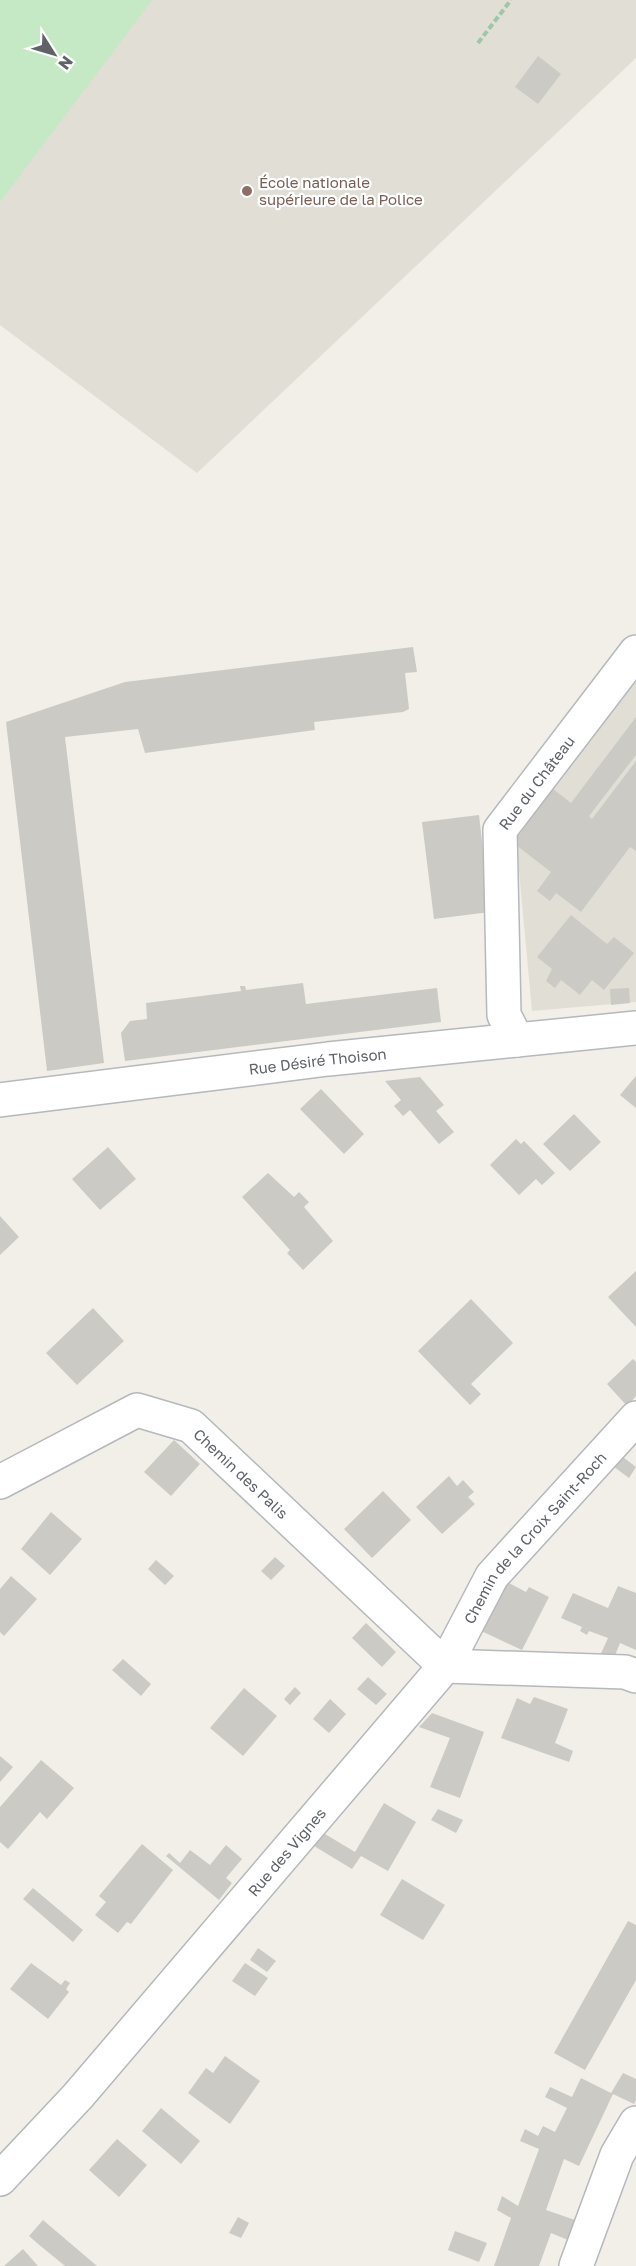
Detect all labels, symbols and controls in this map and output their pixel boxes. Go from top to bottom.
north arrow [24,24,84,84]
text: N [54,52,78,74]
place label: École nationale supérieure de la Police [259,173,423,208]
marker: École nationale supérieure de la Police [240,184,254,198]
street label: Rue du Château [495,732,578,833]
street label: Rue Désiré Thoison [248,1044,387,1078]
street label: Chemin des Palis [190,1425,292,1522]
street label: Chemin de la Croix Saint-Roch [460,1448,610,1627]
street label: Rue des Vignes [244,1804,329,1900]

